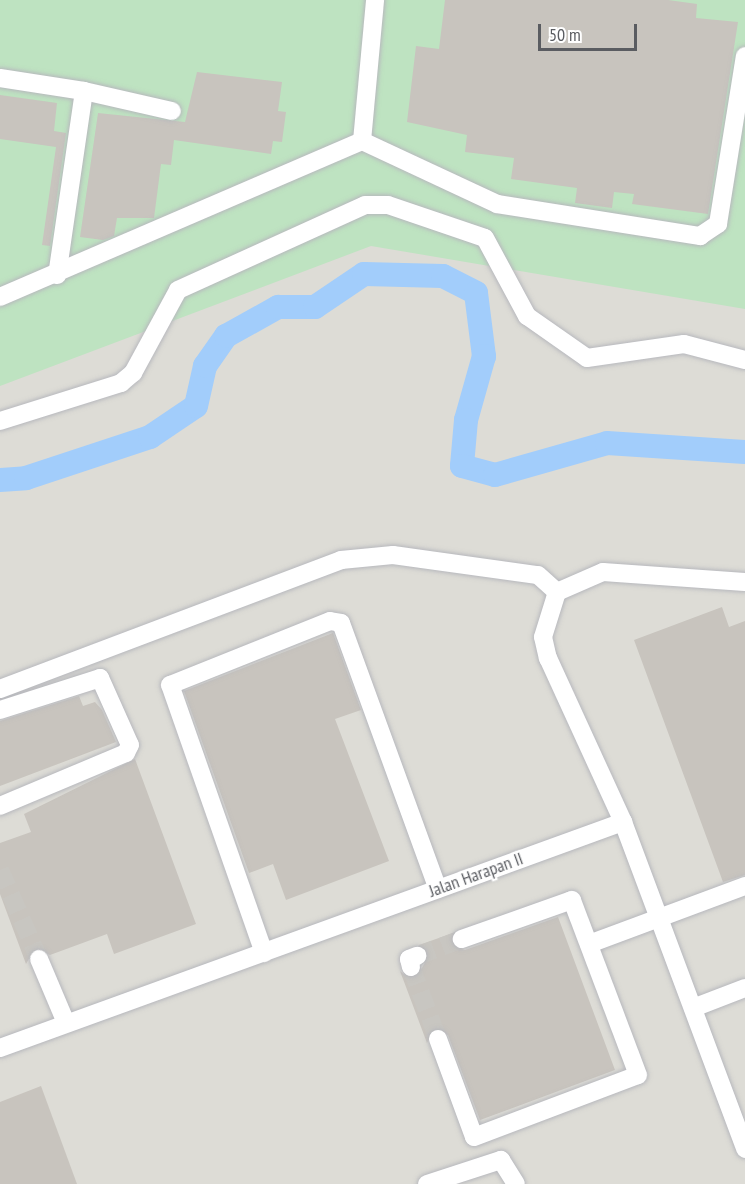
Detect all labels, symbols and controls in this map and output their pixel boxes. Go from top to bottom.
scale bar [541,12,640,50]
text: 50 m [549,23,581,46]
street label: Jalan Harapan II [426,848,526,902]

